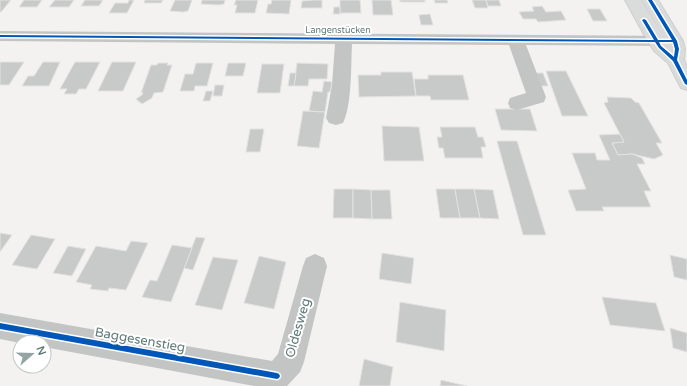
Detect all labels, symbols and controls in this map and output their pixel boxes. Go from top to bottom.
street label: Langenstücken [305,25,371,36]
street label: Oldesweg [282,296,314,360]
street label: Baggesenstieg [94,324,186,356]
north arrow [12,334,52,374]
text: N [33,344,49,357]

